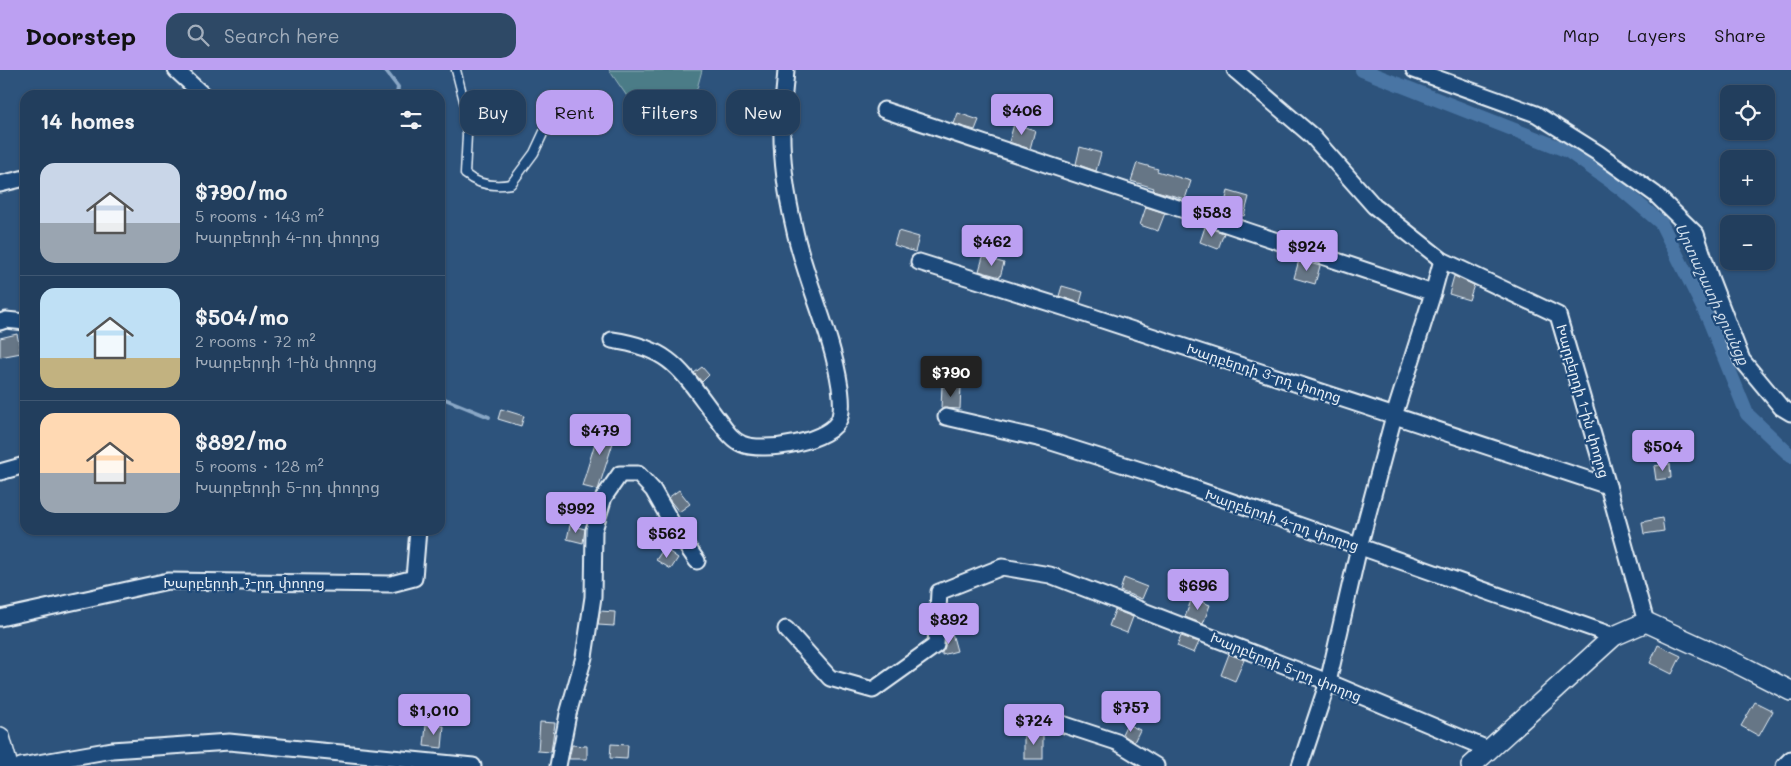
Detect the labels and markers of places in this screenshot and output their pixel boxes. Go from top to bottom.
pin: $406 [992,93,1052,136]
pin: $583 [1182,196,1242,238]
pin: $462 [962,224,1022,267]
pin: $924 [1277,230,1337,272]
pin: $790 [921,356,981,398]
pin: $479 [570,414,630,456]
pin: $504 [1633,430,1693,472]
pin: $992 [546,492,606,534]
pin: $562 [637,516,697,559]
pin: $696 [1168,568,1228,611]
pin: $892 [919,602,979,645]
pin: $757 [1101,690,1161,733]
pin: $1,010 [393,694,475,736]
pin: $724 [1004,704,1064,746]

